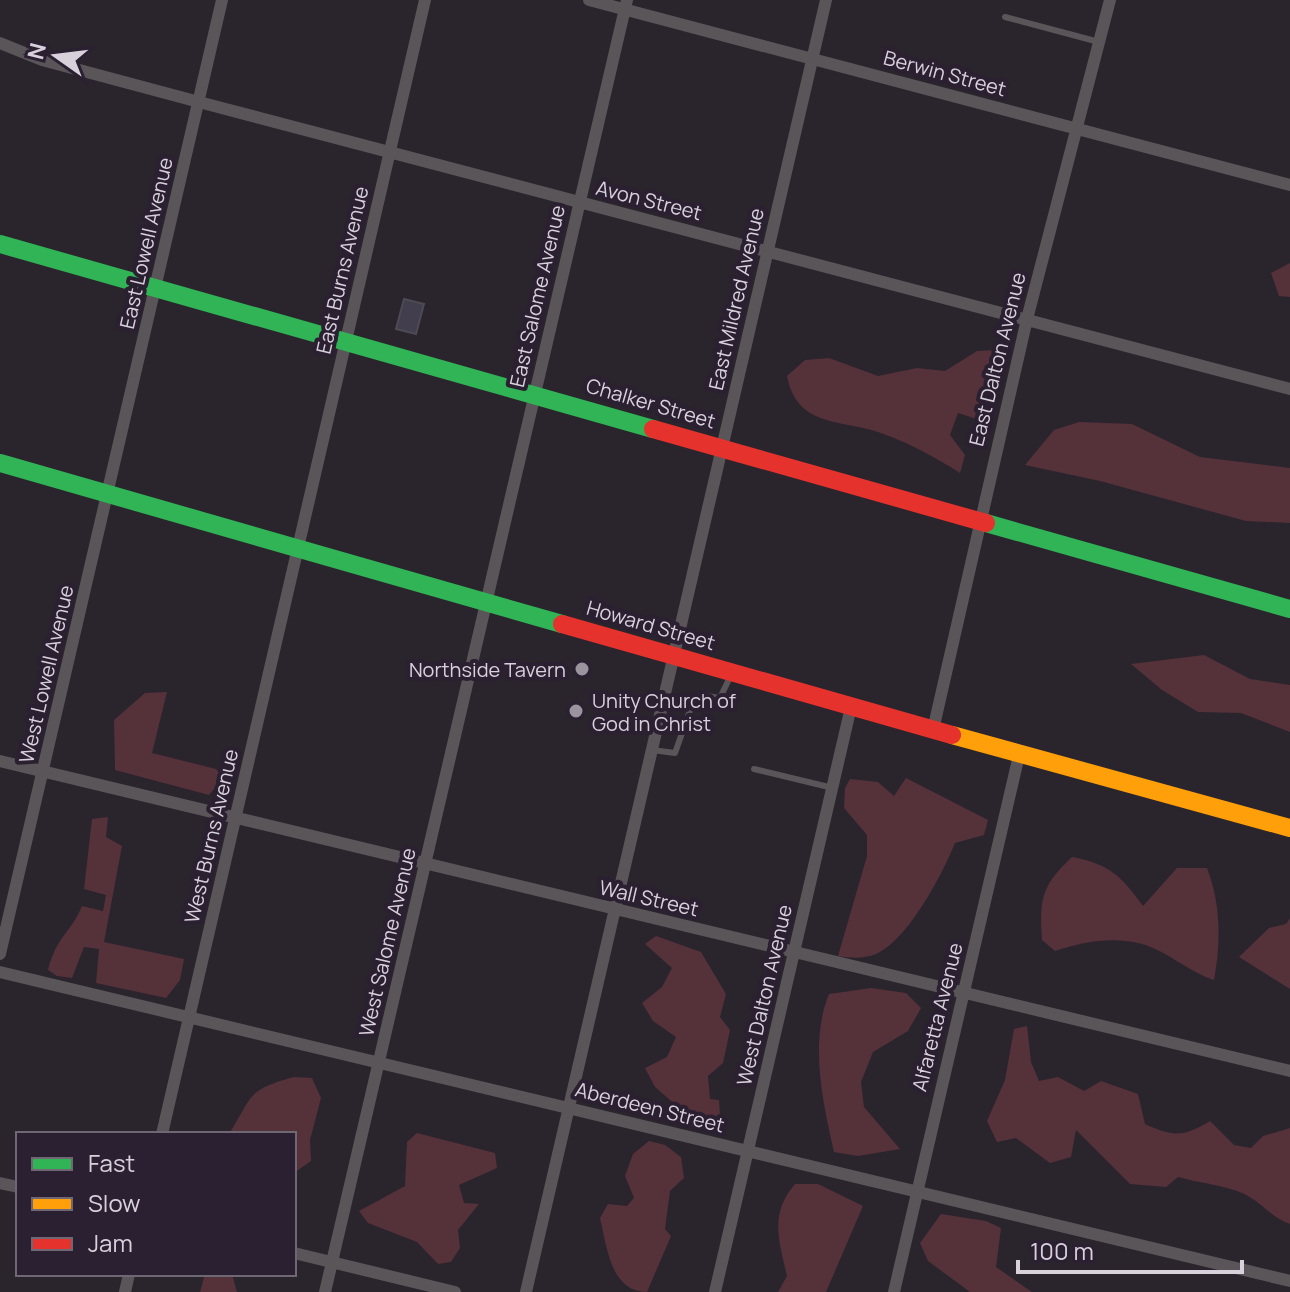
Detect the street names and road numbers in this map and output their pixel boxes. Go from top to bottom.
street label: Berwin Street [881,44,1009,102]
street label: East Lowell Avenue [113,155,179,331]
street label: Avon Street [593,174,705,226]
street label: East Burns Avenue [310,184,374,356]
street label: East Salome Avenue [503,202,571,390]
street label: East Mildred Avenue [702,205,770,393]
street label: East Dalton Avenue [962,269,1032,449]
street label: Chalker Street [583,372,719,434]
street label: West Lowell Avenue [12,582,80,766]
street label: Howard Street [584,594,718,656]
street label: West Burns Avenue [178,746,244,926]
street label: West Salome Avenue [352,845,422,1039]
street label: Wall Street [597,873,701,923]
street label: West Dalton Avenue [730,902,798,1088]
street label: Alfaretta Avenue [905,940,969,1094]
street label: Aberdeen Street [573,1075,727,1139]

